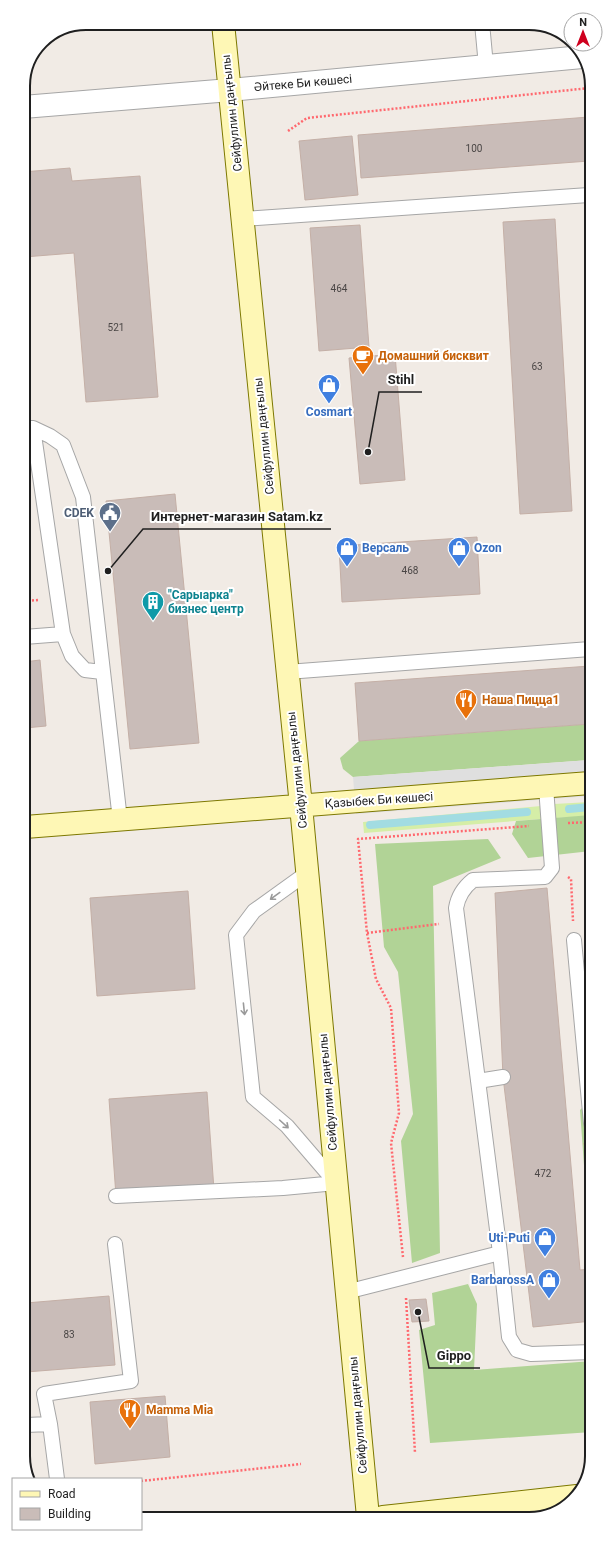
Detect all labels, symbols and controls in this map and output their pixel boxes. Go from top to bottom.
north arrow [563,12,603,52]
text: N [579,16,587,29]
street label: Сейфуллин даңғылы [219,54,245,172]
street label: Әйтеке Би көшесі [253,72,353,94]
house number: 100 [466,143,483,154]
house number: 464 [331,283,348,294]
house number: 521 [108,322,124,333]
cafe icon: Домашний бисквит [350,343,376,376]
place label: Домашний бисквит [378,349,489,363]
house number: 63 [531,361,543,372]
callout: Stihl [379,367,422,392]
shop icon: Cosmart [316,372,342,405]
text: Stihl [388,372,414,387]
street label: Сейфуллин даңғылы [251,377,277,495]
place label: Cosmart [306,405,352,419]
public building icon: CDEK [97,500,123,533]
callout: Интернет-магазин Satam.kz [143,504,331,529]
place label: CDEK [64,506,94,520]
text: Интернет-магазин Satam.kz [151,509,323,524]
shop icon: Версаль [334,535,360,568]
shop icon: Ozon [446,535,472,568]
place label: Версаль [362,541,409,555]
place label: Ozon [474,541,502,555]
house number: 468 [402,565,419,576]
place label: "Сарыарка" бизнес центр [168,588,244,616]
building icon: "Сарыарка" бизнес центр [140,589,166,622]
restaurant icon: Наша Пицца1 [453,687,479,720]
place label: Наша Пицца1 [482,693,559,707]
street label: Сейфуллин даңғылы [284,711,310,829]
street label: Қазыбек Би көшесі [324,789,434,811]
one-way arrow [270,892,281,900]
one-way arrow [240,1002,247,1015]
street label: Сейфуллин даңғылы [316,1033,340,1151]
one-way arrow [279,1119,289,1129]
house number: 472 [535,1168,552,1179]
shop icon: Uti-Puti [532,1225,558,1258]
place label: Uti-Puti [488,1231,530,1245]
shop icon: BarbarossA [536,1267,562,1300]
place label: BarbarossA [471,1273,535,1287]
house number: 83 [63,1329,75,1340]
callout: Gippo [429,1343,480,1368]
text: Gippo [437,1348,471,1363]
street label: Сейфуллин даңғылы [346,1356,370,1474]
restaurant icon: Mamma Mia [117,1397,143,1430]
place label: Mamma Mia [146,1403,214,1417]
legend [12,1478,142,1530]
text: Road [48,1487,76,1501]
text: Building [48,1507,91,1521]

